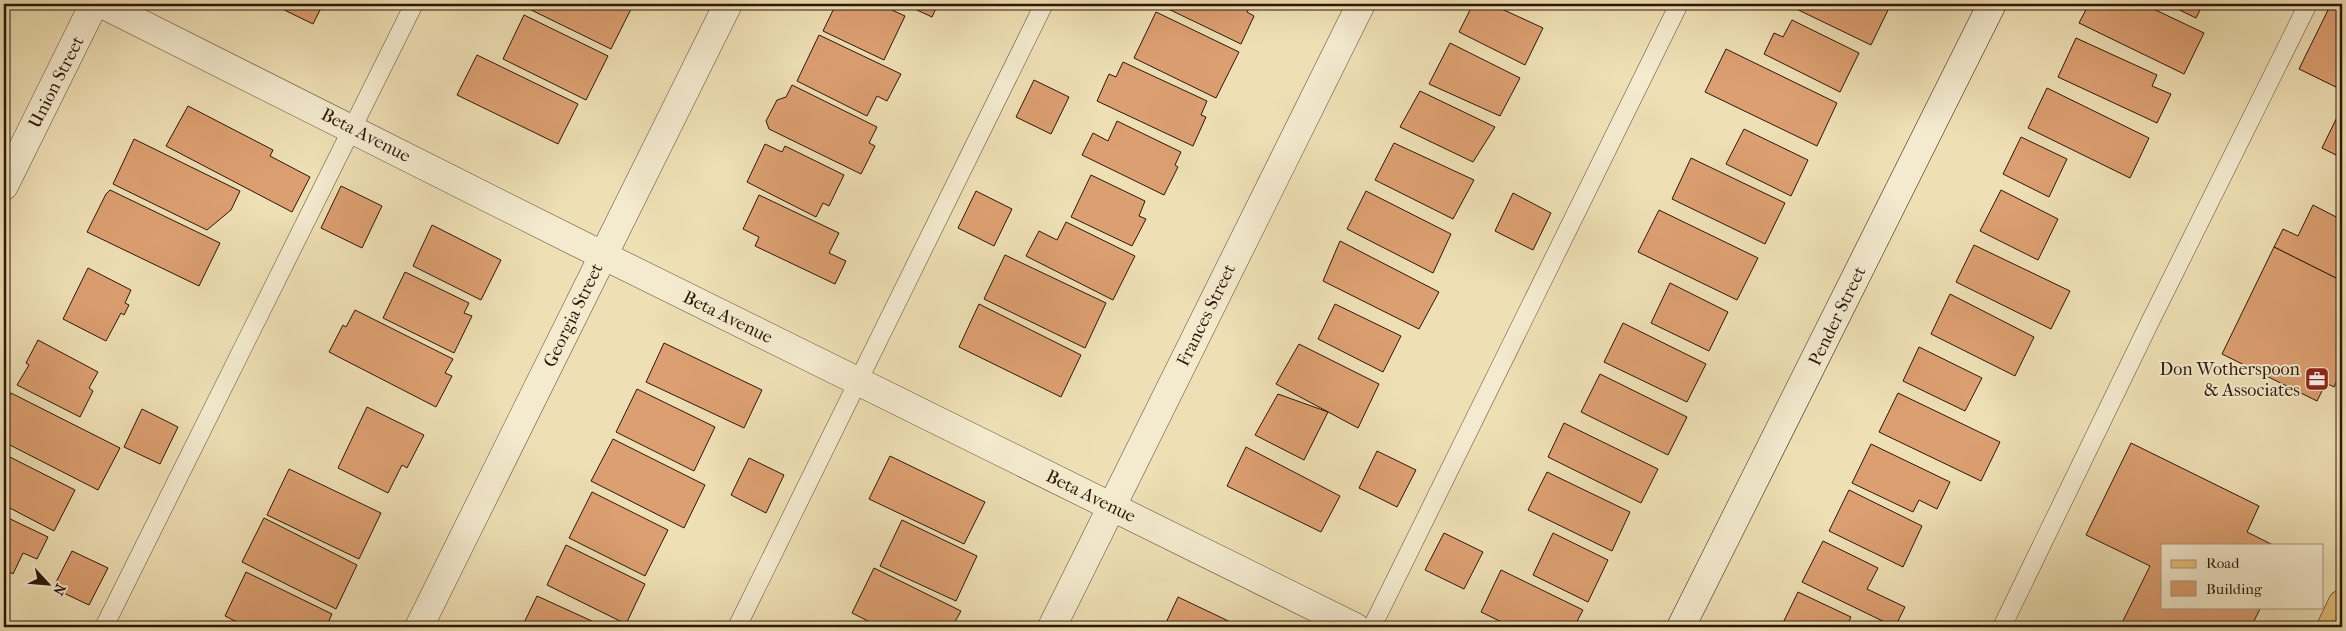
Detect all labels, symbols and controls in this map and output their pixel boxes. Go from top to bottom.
street label: Union Street [24,32,89,132]
street label: Beta Avenue [318,104,414,167]
street label: Georgia Street [539,259,608,371]
street label: Frances Street [1173,260,1240,370]
street label: Pender Street [1804,263,1871,369]
street label: Beta Avenue [679,287,776,348]
place label: Don Wotherspoon & Associates [2159,359,2301,401]
office icon: Don Wotherspoon & Associates [2304,366,2330,392]
street label: Beta Avenue [1042,466,1139,527]
legend [2161,544,2324,608]
text: Road [2206,554,2240,572]
north arrow [22,558,72,608]
text: Building [2206,580,2263,598]
text: N [49,581,69,598]

